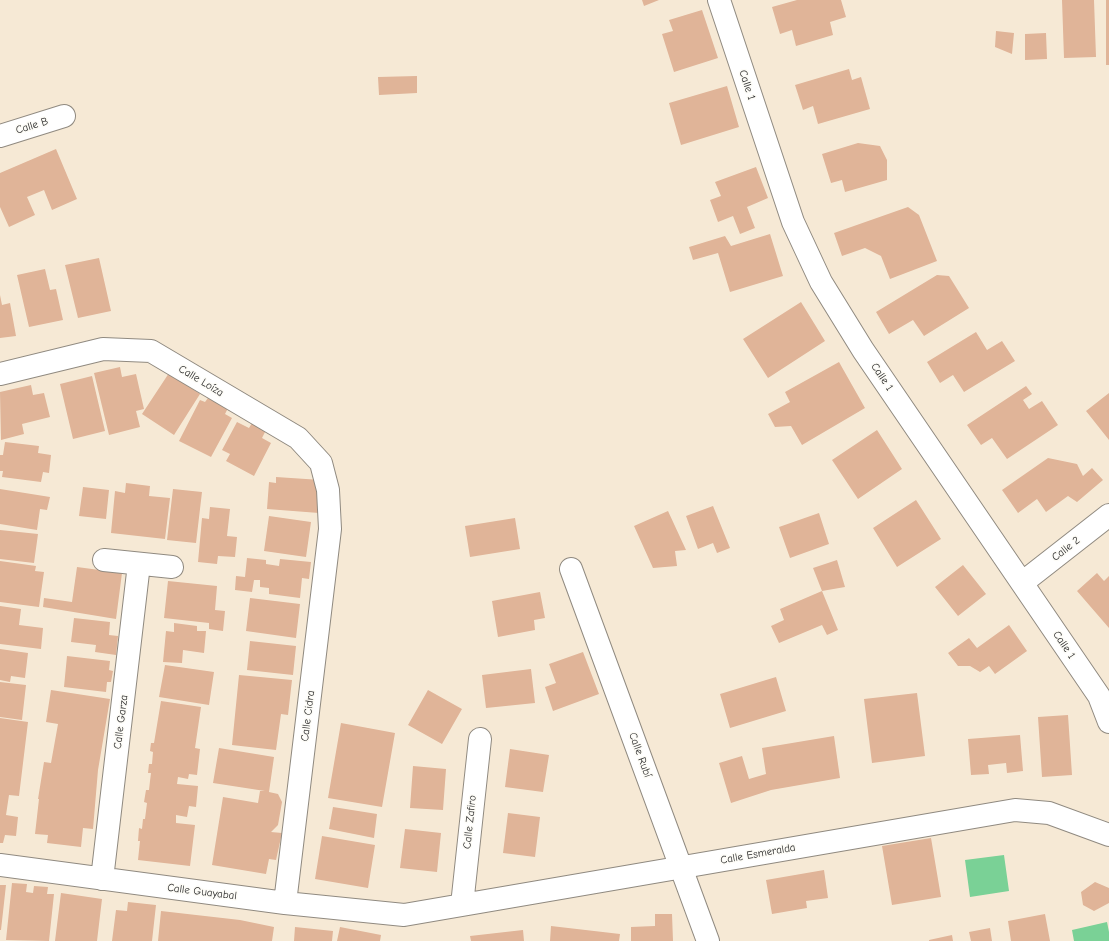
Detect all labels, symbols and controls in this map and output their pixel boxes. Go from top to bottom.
street label: Calle 1 [736,68,758,102]
street label: Calle B [14,115,50,137]
street label: Calle 1 [868,361,896,393]
street label: Calle Loíza [176,362,226,400]
street label: Calle 2 [1049,534,1083,564]
street label: Calle 1 [1050,629,1078,661]
street label: Calle Cidra [298,690,318,742]
street label: Calle Garza [111,694,131,750]
street label: Calle Rubí [626,731,654,779]
street label: Calle Zafiro [461,794,479,850]
street label: Calle Esmeralda [719,841,797,867]
street label: Calle Guayabal [166,881,238,903]

